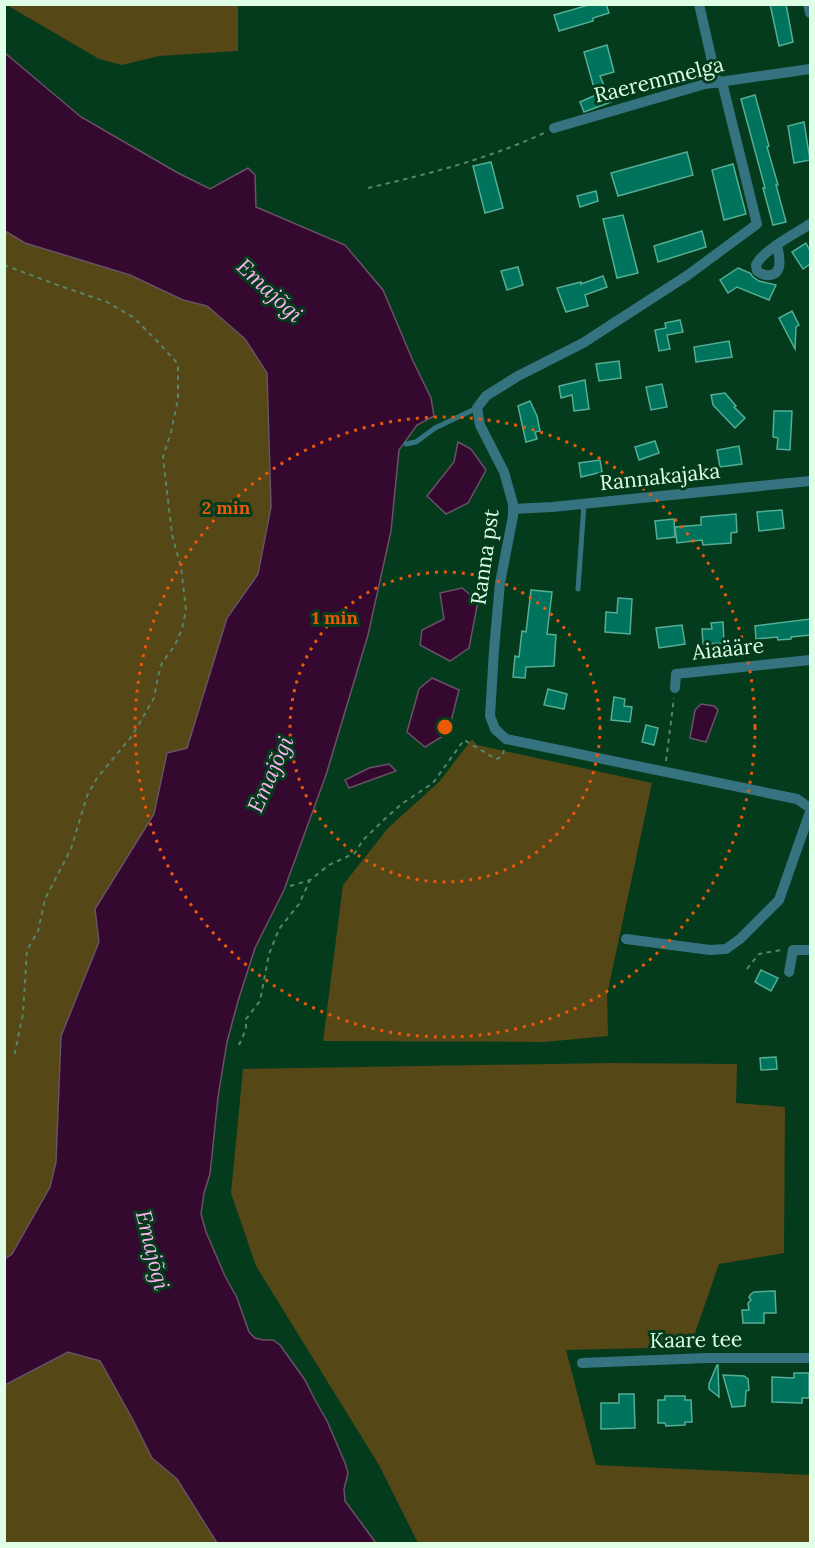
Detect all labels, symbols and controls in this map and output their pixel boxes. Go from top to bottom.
street label: Raeremmelga [591,50,727,109]
water label: Emajõgi [231,252,309,328]
street label: Rannakajaka [598,457,722,496]
text: 2 min [202,496,251,519]
street label: Ranna pst [464,507,505,606]
text: 1 min [312,606,358,629]
street label: Aiaääre [690,631,765,666]
centre of rings [435,717,455,737]
water label: Emajõgi [241,731,299,817]
water label: Emajõgi [130,1207,176,1293]
street label: Kaare tee [649,1325,743,1354]

